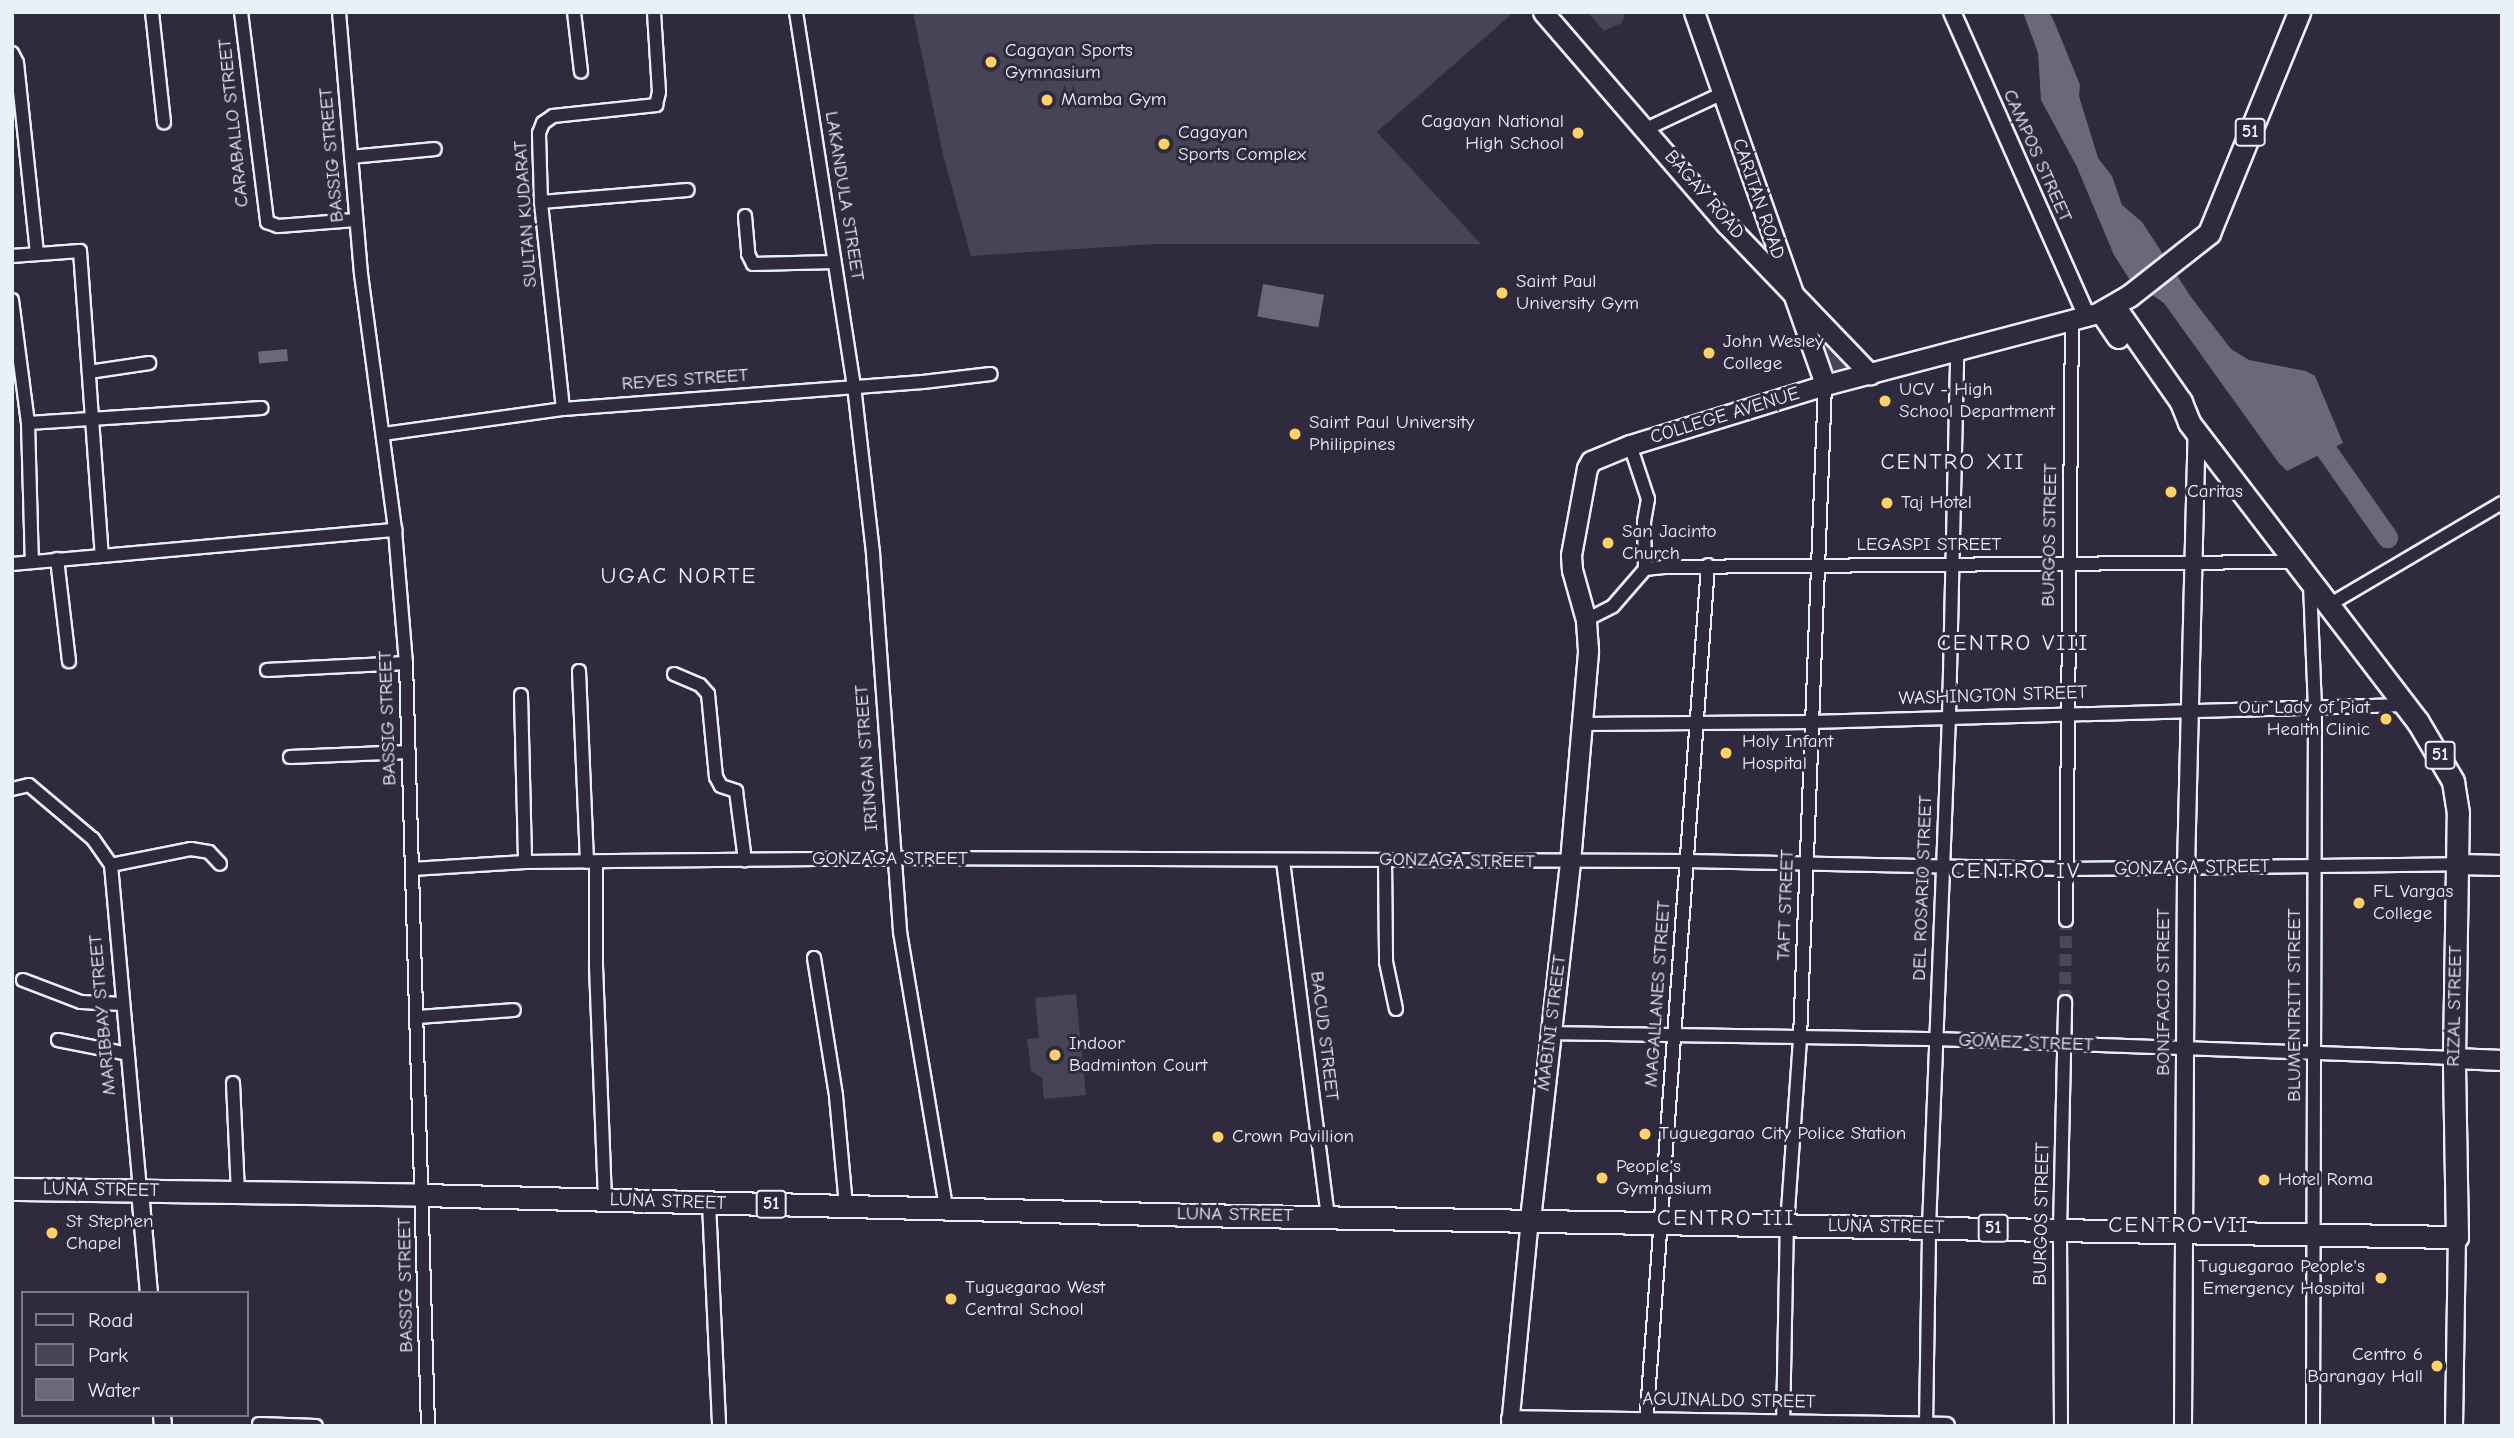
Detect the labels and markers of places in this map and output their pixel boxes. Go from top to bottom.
place label: Cagayan Sports Gymnasium [1005,40,1133,84]
marker: Cagayan Sports Gymnasium [983,54,999,70]
place label: Mamba Gym [1061,89,1167,111]
marker: Mamba Gym [1039,92,1055,108]
place label: Cagayan National High School [1421,111,1564,155]
place label: Cagayan Sports Complex [1178,122,1306,166]
marker: Cagayan National High School [1570,125,1586,141]
marker: Cagayan Sports Complex [1156,136,1172,152]
place label: Saint Paul University Gym [1516,271,1639,315]
marker: Saint Paul University Gym [1494,285,1510,301]
place label: John Wesley College [1723,331,1824,375]
marker: John Wesley College [1701,345,1717,361]
place label: UCV - High School Department [1899,379,2055,423]
marker: UCV - High School Department [1877,393,1893,409]
place label: Saint Paul University Philippines [1309,412,1474,456]
marker: Saint Paul University Philippines [1287,426,1303,442]
place label: Caritas [2187,481,2243,503]
marker: Caritas [2161,482,2181,502]
place label: Taj Hotel [1901,492,1972,514]
marker: Taj Hotel [1879,495,1895,511]
place label: San Jacinto Church [1622,521,1717,565]
marker: San Jacinto Church [1600,535,1616,551]
place label: Our Lady of Piat Health Clinic [2238,697,2370,741]
marker: Our Lady of Piat Health Clinic [2376,709,2396,729]
place label: Holy Infant Hospital [1742,731,1833,775]
marker: Holy Infant Hospital [1716,743,1736,763]
place label: FL Vargas College [2373,881,2453,925]
marker: FL Vargas College [2351,895,2367,911]
place label: Indoor Badminton Court [1069,1033,1207,1077]
marker: Indoor Badminton Court [1047,1047,1063,1063]
place label: Tuguegarao City Police Station [1659,1123,1906,1145]
place label: Crown Pavillion [1232,1126,1354,1148]
marker: Tuguegarao City Police Station [1637,1126,1653,1142]
marker: Crown Pavillion [1210,1129,1226,1145]
place label: People's Gymnasium [1616,1156,1712,1200]
place label: Hotel Roma [2278,1169,2373,1191]
marker: People's Gymnasium [1594,1170,1610,1186]
marker: Hotel Roma [2256,1172,2272,1188]
place label: St Stephen Chapel [66,1211,153,1255]
marker: St Stephen Chapel [44,1225,60,1241]
place label: Tuguegarao People's Emergency Hospital [2198,1256,2365,1300]
marker: Tuguegarao People's Emergency Hospital [2371,1268,2391,1288]
place label: Tuguegarao West Central School [965,1277,1105,1321]
marker: Tuguegarao West Central School [943,1291,959,1307]
place label: Centro 6 Barangay Hall [2307,1344,2423,1388]
marker: Centro 6 Barangay Hall [2429,1358,2445,1374]

